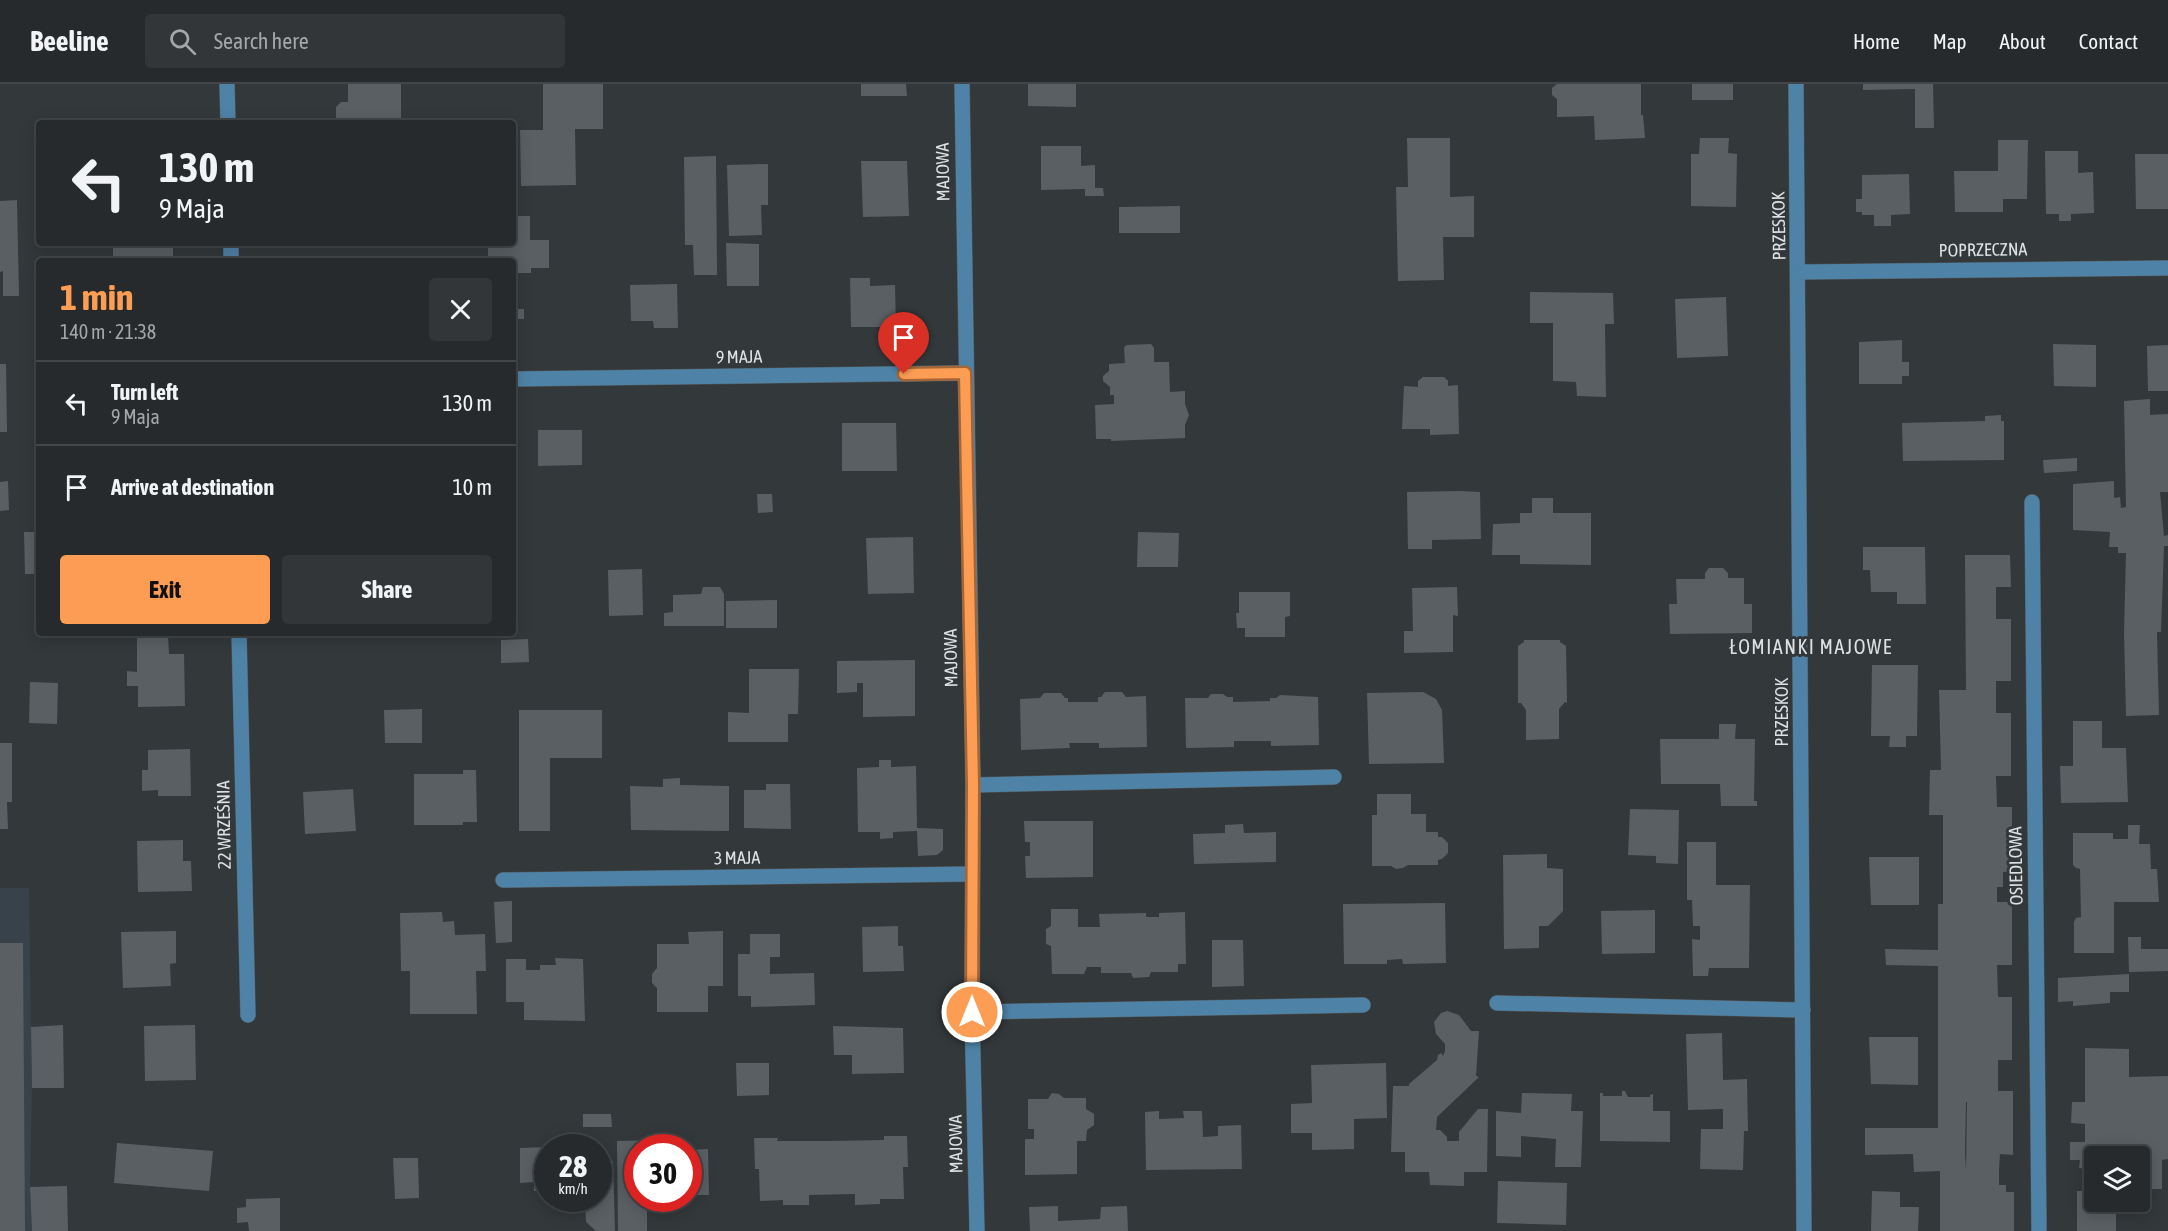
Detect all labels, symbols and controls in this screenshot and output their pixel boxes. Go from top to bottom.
search box [145,14,565,68]
text: Beeline [30,25,109,57]
icon: search [166,25,199,58]
text: Search here [214,28,309,54]
text: Home [1853,29,1900,53]
text: Map [1933,29,1967,53]
text: About [2000,29,2046,53]
text: Contact [2079,29,2138,53]
street label: MAJOWA [931,142,954,201]
text: 130 m [159,143,254,191]
icon: left [60,144,138,222]
street label: PRZESKOK [1767,191,1790,261]
text: 9 Maja [159,193,225,224]
street label: POPRZECZNA [1939,238,2028,261]
text: 1 min [60,276,134,318]
button: close [429,278,492,341]
pin [878,312,929,374]
text: 140 m · 21:38 [60,320,156,343]
icon: arrive [887,321,920,354]
street label: 9 MAJA [716,346,763,367]
text: Turn left [111,379,178,405]
icon: left [60,387,93,420]
text: 130 m [442,390,492,416]
text: 9 Maja [111,405,160,428]
icon: arrive [60,471,93,504]
text: Arrive at destination [111,474,274,500]
text: 10 m [452,474,492,500]
button: Exit [60,555,270,624]
button: Share [282,555,492,624]
street label: MAJOWA [939,628,962,687]
district label: ŁOMIANKI MAJOWE [1729,635,1893,658]
street label: PRZESKOK [1771,677,1792,746]
street label: 22 WRZEŚNIA [212,780,235,870]
street label: OSIEDLOWA [2004,826,2027,906]
street label: 3 MAJA [714,847,761,868]
position arrow [940,980,1004,1044]
street label: MAJOWA [944,1114,967,1173]
speed limit sign: 30 [624,1134,702,1212]
map controls [2084,1146,2150,1212]
button: layers [2084,1146,2150,1212]
text: 28 [559,1149,587,1183]
text: km/h [558,1180,588,1197]

